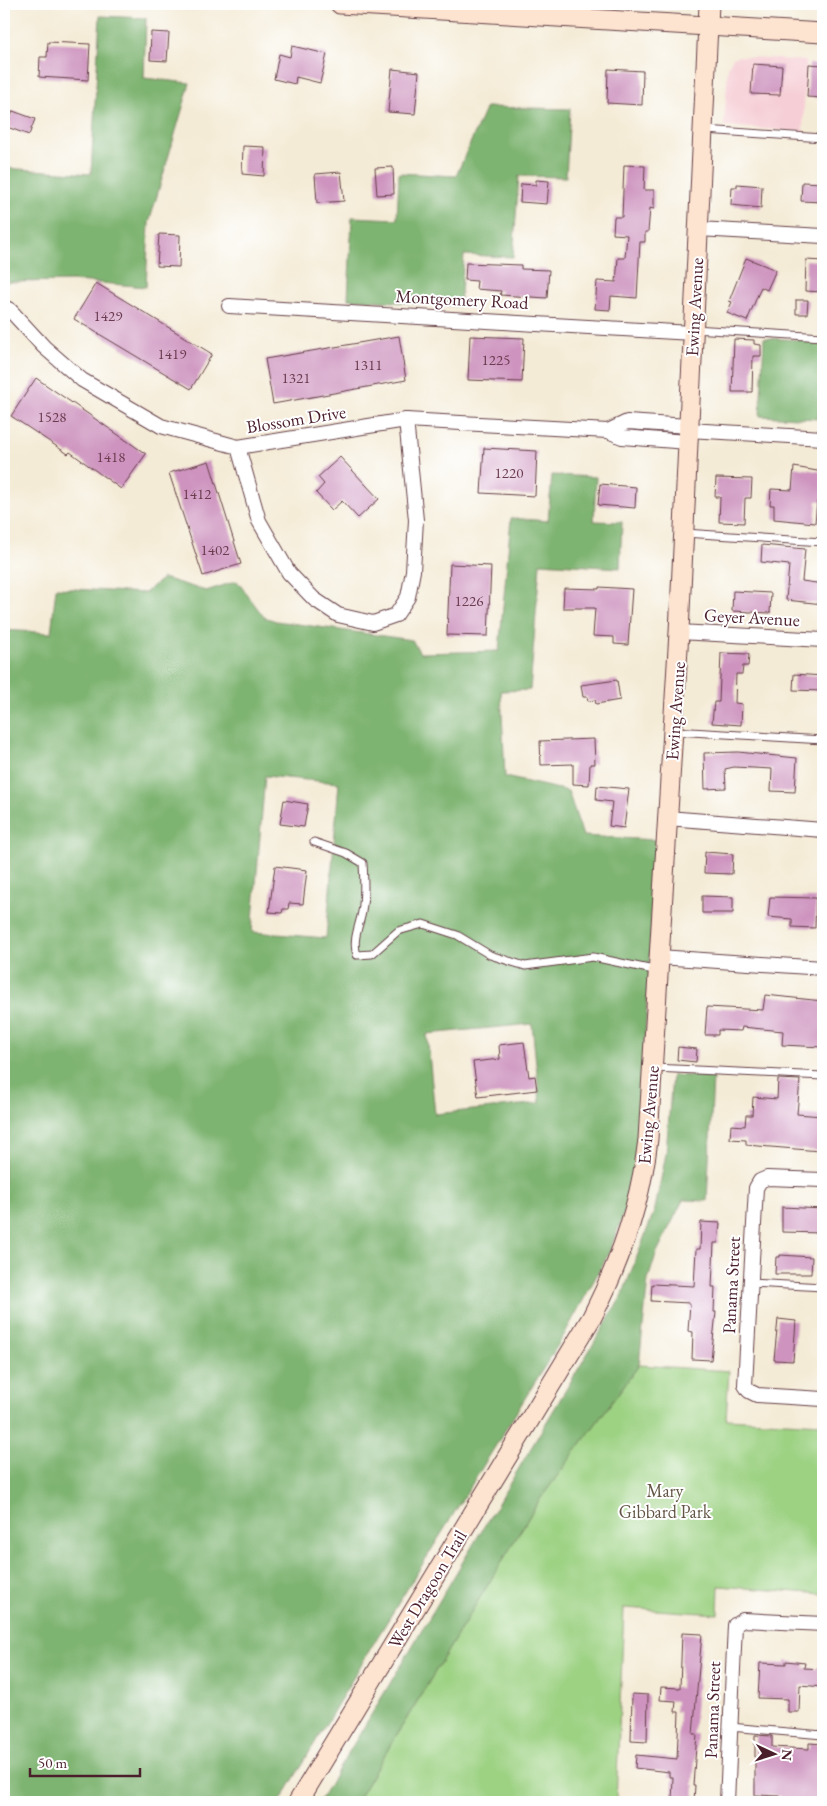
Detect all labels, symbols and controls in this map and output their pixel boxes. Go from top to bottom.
street label: Ewing Avenue [680,257,708,357]
street label: Montgomery Road [395,284,530,314]
house number: 1429 [94,306,122,325]
house number: 1419 [158,344,186,363]
house number: 1225 [482,350,510,369]
house number: 1311 [354,355,382,374]
house number: 1321 [282,368,310,387]
street label: Blossom Drive [245,400,347,438]
house number: 1528 [38,407,66,426]
house number: 1418 [97,447,125,466]
house number: 1220 [495,463,523,482]
house number: 1412 [183,484,212,503]
house number: 1402 [201,540,230,559]
house number: 1226 [455,591,483,610]
street label: Geyer Avenue [704,603,800,631]
street label: Ewing Avenue [660,661,690,761]
street label: Ewing Avenue [632,1065,664,1165]
street label: Panama Street [717,1236,745,1334]
park label: Mary Gibbard Park [619,1479,712,1523]
street label: West Dragoon Trail [383,1525,471,1653]
street label: Panama Street [699,1661,725,1759]
north arrow [750,1728,800,1778]
scale bar [30,1746,140,1778]
text: N [778,1749,796,1762]
text: 50 m [38,1753,67,1772]

